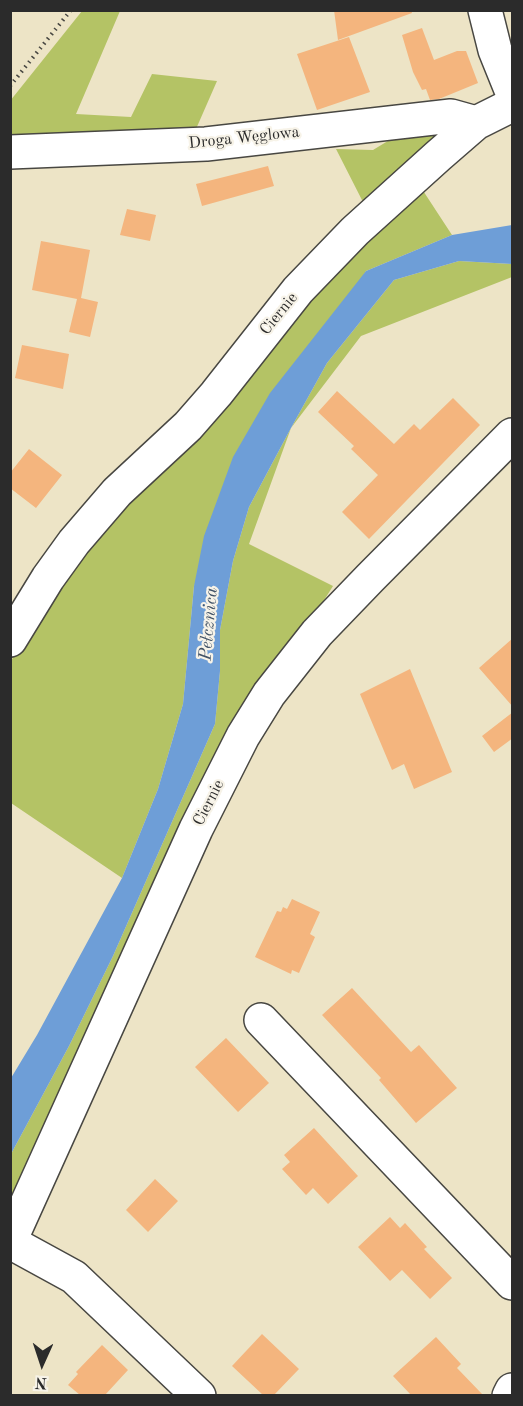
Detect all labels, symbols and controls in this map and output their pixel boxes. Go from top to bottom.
street label: Droga Węglowa [188,123,300,153]
street label: Ciernie [256,289,302,339]
water label: Pełcznica [195,586,223,662]
street label: Ciernie [189,777,229,829]
north arrow [12,1334,72,1394]
text: N [35,1374,48,1390]

